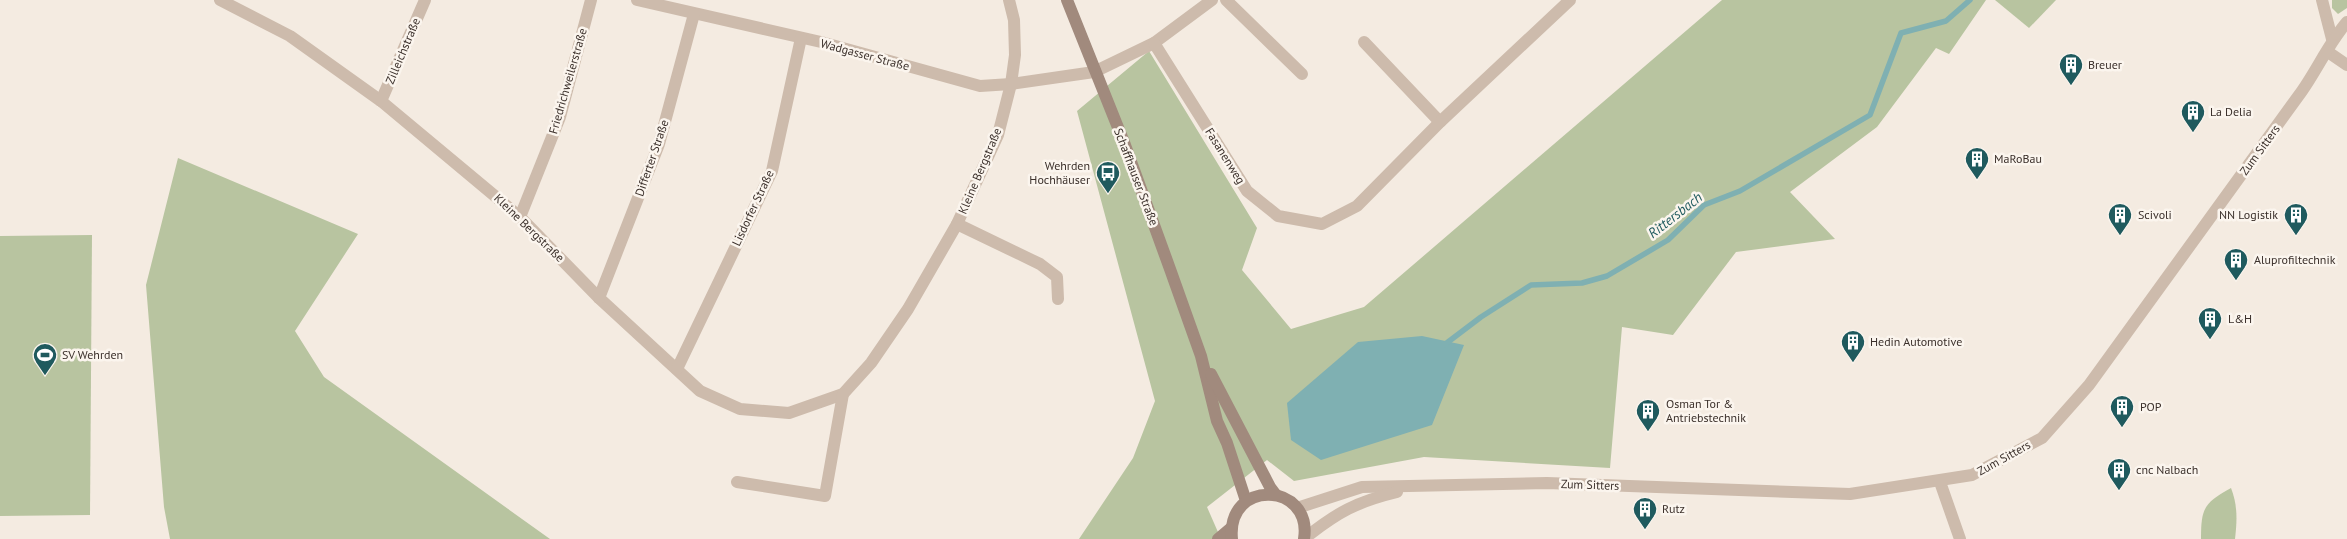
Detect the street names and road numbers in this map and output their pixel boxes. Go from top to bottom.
street label: Zilleichstraße [382,15,423,86]
street label: Friedrichweilerstraße [545,26,590,135]
street label: Wadgasser Straße [819,35,911,74]
street label: Differter Straße [631,118,672,198]
street label: Zum Sitters [2236,122,2283,178]
street label: Fasanenweg [1202,125,1249,187]
street label: Kleine Bergstraße [955,126,1004,216]
street label: Schaffhauser Straße [1111,126,1162,228]
street label: Lisdorfer Straße [728,167,777,248]
street label: Kleine Bergstraße [491,190,568,265]
street label: Zum Sitters [1975,437,2033,478]
street label: Zum Sitters [1561,476,1620,493]

